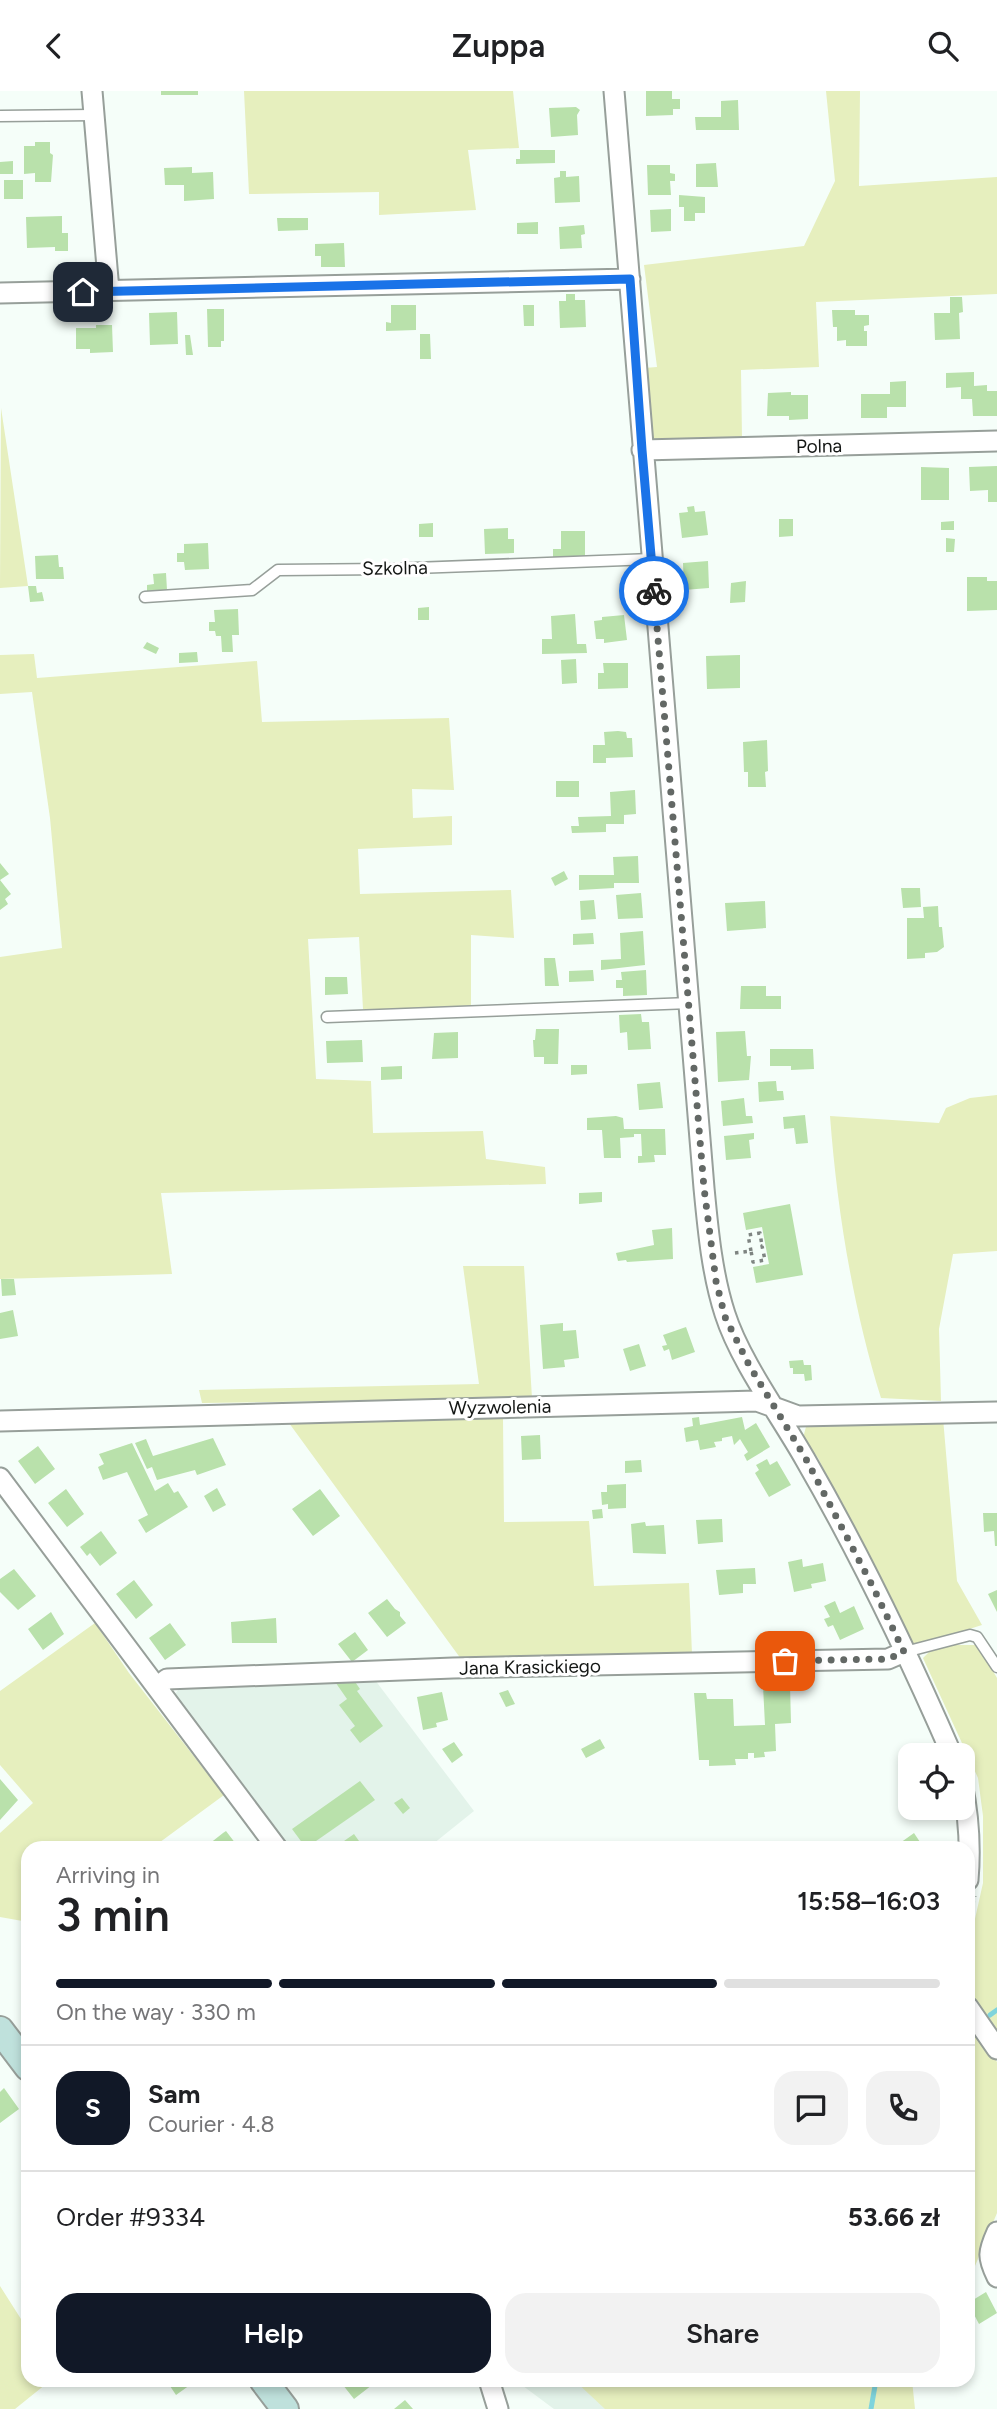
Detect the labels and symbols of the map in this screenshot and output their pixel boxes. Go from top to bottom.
pin [53,262,113,322]
street label: Polna [796,434,842,458]
street label: Szkolna [362,556,428,580]
courier [619,556,689,626]
street label: Wyzwolenia [449,1395,551,1419]
pin [755,1631,815,1691]
street label: Jana Krasickiego [459,1654,601,1680]

